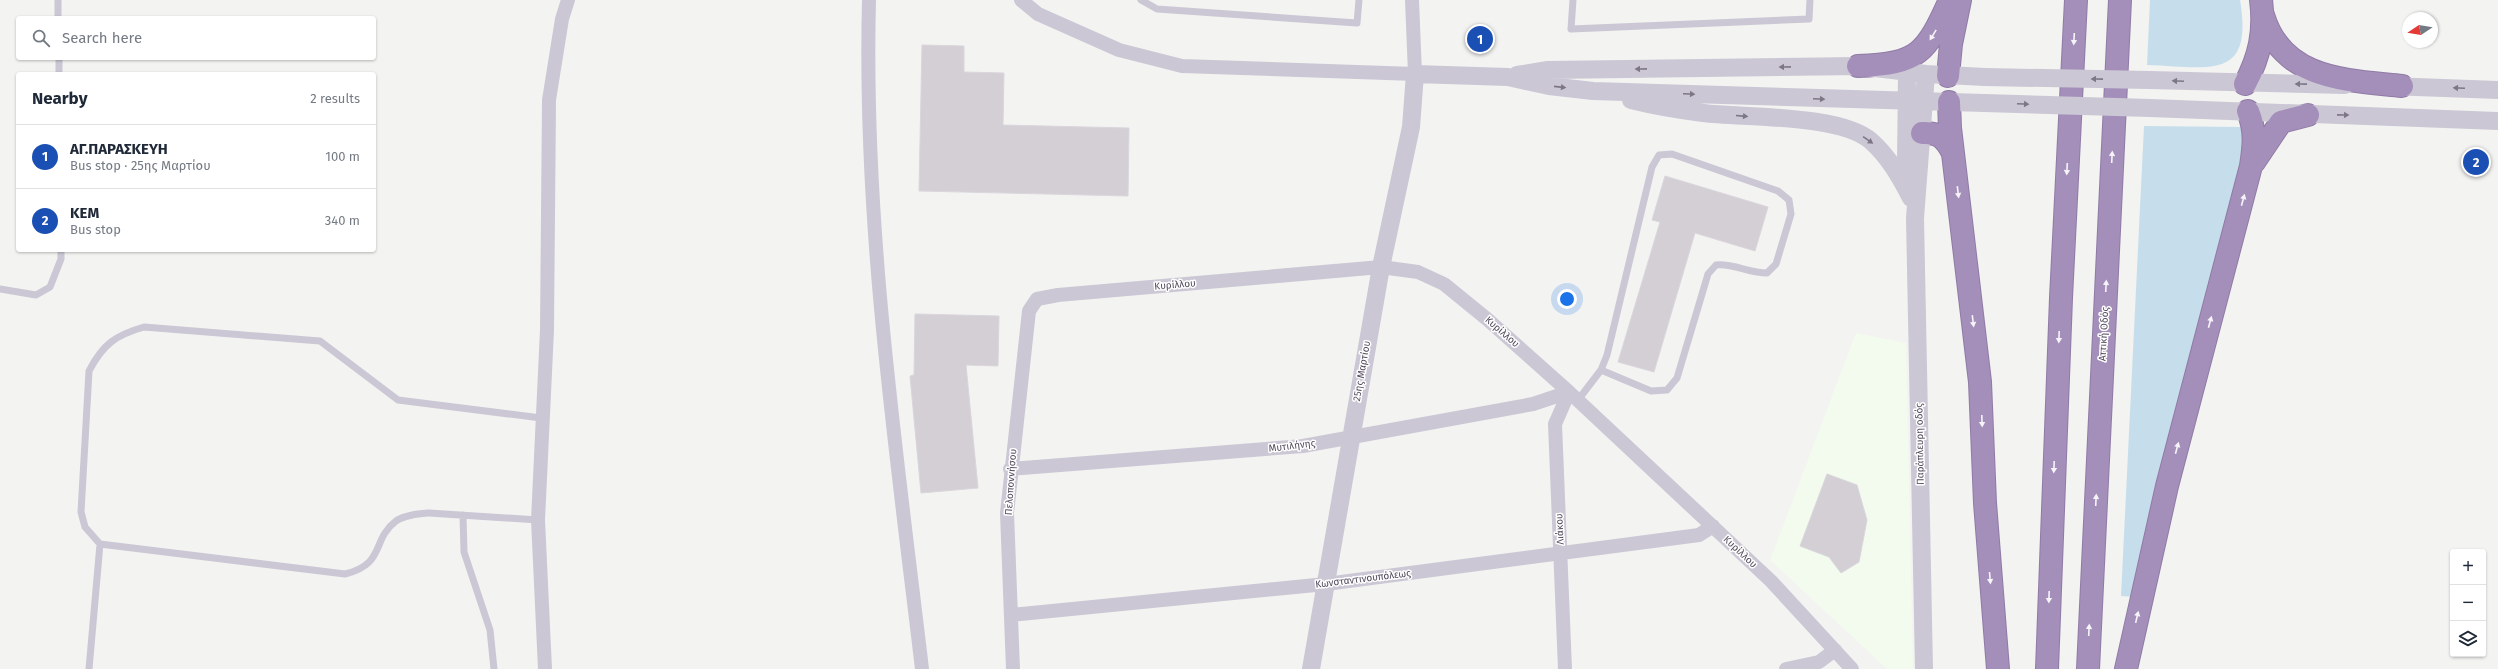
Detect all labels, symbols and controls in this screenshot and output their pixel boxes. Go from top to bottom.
north arrow [2402,12,2438,48]
search box [16,16,376,60]
pin: 1 [1467,24,1493,54]
icon: search [30,27,52,49]
text: Search here [62,29,142,47]
one-way arrow [1930,29,1937,41]
one-way arrow [2071,33,2077,46]
one-way arrow [1778,64,1791,70]
one-way arrow [1634,66,1647,72]
one-way arrow [2090,76,2103,82]
one-way arrow [2171,78,2184,84]
one-way arrow [2295,81,2307,88]
one-way arrow [1554,84,1566,90]
one-way arrow [2452,85,2465,91]
text: Nearby [32,88,87,109]
text: 2 results [310,91,360,106]
one-way arrow [1683,91,1696,97]
one-way arrow [1813,95,1825,102]
one-way arrow [2017,101,2030,107]
one-way arrow [2337,112,2350,118]
one-way arrow [1736,113,1748,119]
one-way arrow [1863,136,1873,144]
text: ΑΓ.ΠΑΡΑΣΚΕΥΗ [70,140,168,158]
pin: 2 [2463,147,2489,177]
text: 1 [42,149,48,164]
text: 100 m [325,149,360,164]
one-way arrow [2109,151,2116,163]
text: Bus stop · 25ης Μαρτίου [70,158,211,173]
one-way arrow [2064,163,2071,175]
one-way arrow [1955,186,1961,198]
one-way arrow [2240,194,2246,206]
text: ΚΕΜ [70,204,99,222]
text: 2 [42,213,48,228]
text: 340 m [325,213,360,228]
text: Bus stop [70,222,121,237]
street label: Κυρίλλου [1154,276,1196,293]
one-way arrow [2103,279,2109,292]
your location [1557,289,1577,309]
street label: Αττική Οδός [2096,306,2111,362]
street label: Κυρίλλου [1482,313,1522,350]
one-way arrow [1970,315,1977,327]
one-way arrow [2208,316,2214,329]
one-way arrow [2056,331,2063,343]
street label: 25ης Μαρτίου [1350,339,1373,402]
street label: Παράπλευρη οδός [1912,403,1927,485]
one-way arrow [1979,415,1985,428]
street label: Μυτιλήνης [1268,437,1316,455]
one-way arrow [2175,442,2181,454]
street label: Πελοποννήσου [1003,448,1019,516]
one-way arrow [2051,461,2058,473]
one-way arrow [2092,494,2099,506]
street label: Λιάκου [1552,513,1567,545]
street label: Κυρίλλου [1721,533,1760,571]
map controls [2450,549,2486,657]
button: + [2450,549,2486,585]
street label: Κωνσταντινουπόλεως [1314,566,1412,591]
one-way arrow [1987,571,1994,584]
button: − [2450,585,2486,621]
one-way arrow [2046,591,2053,603]
one-way arrow [2134,611,2140,623]
button: layers [2450,621,2486,657]
one-way arrow [2086,624,2093,636]

